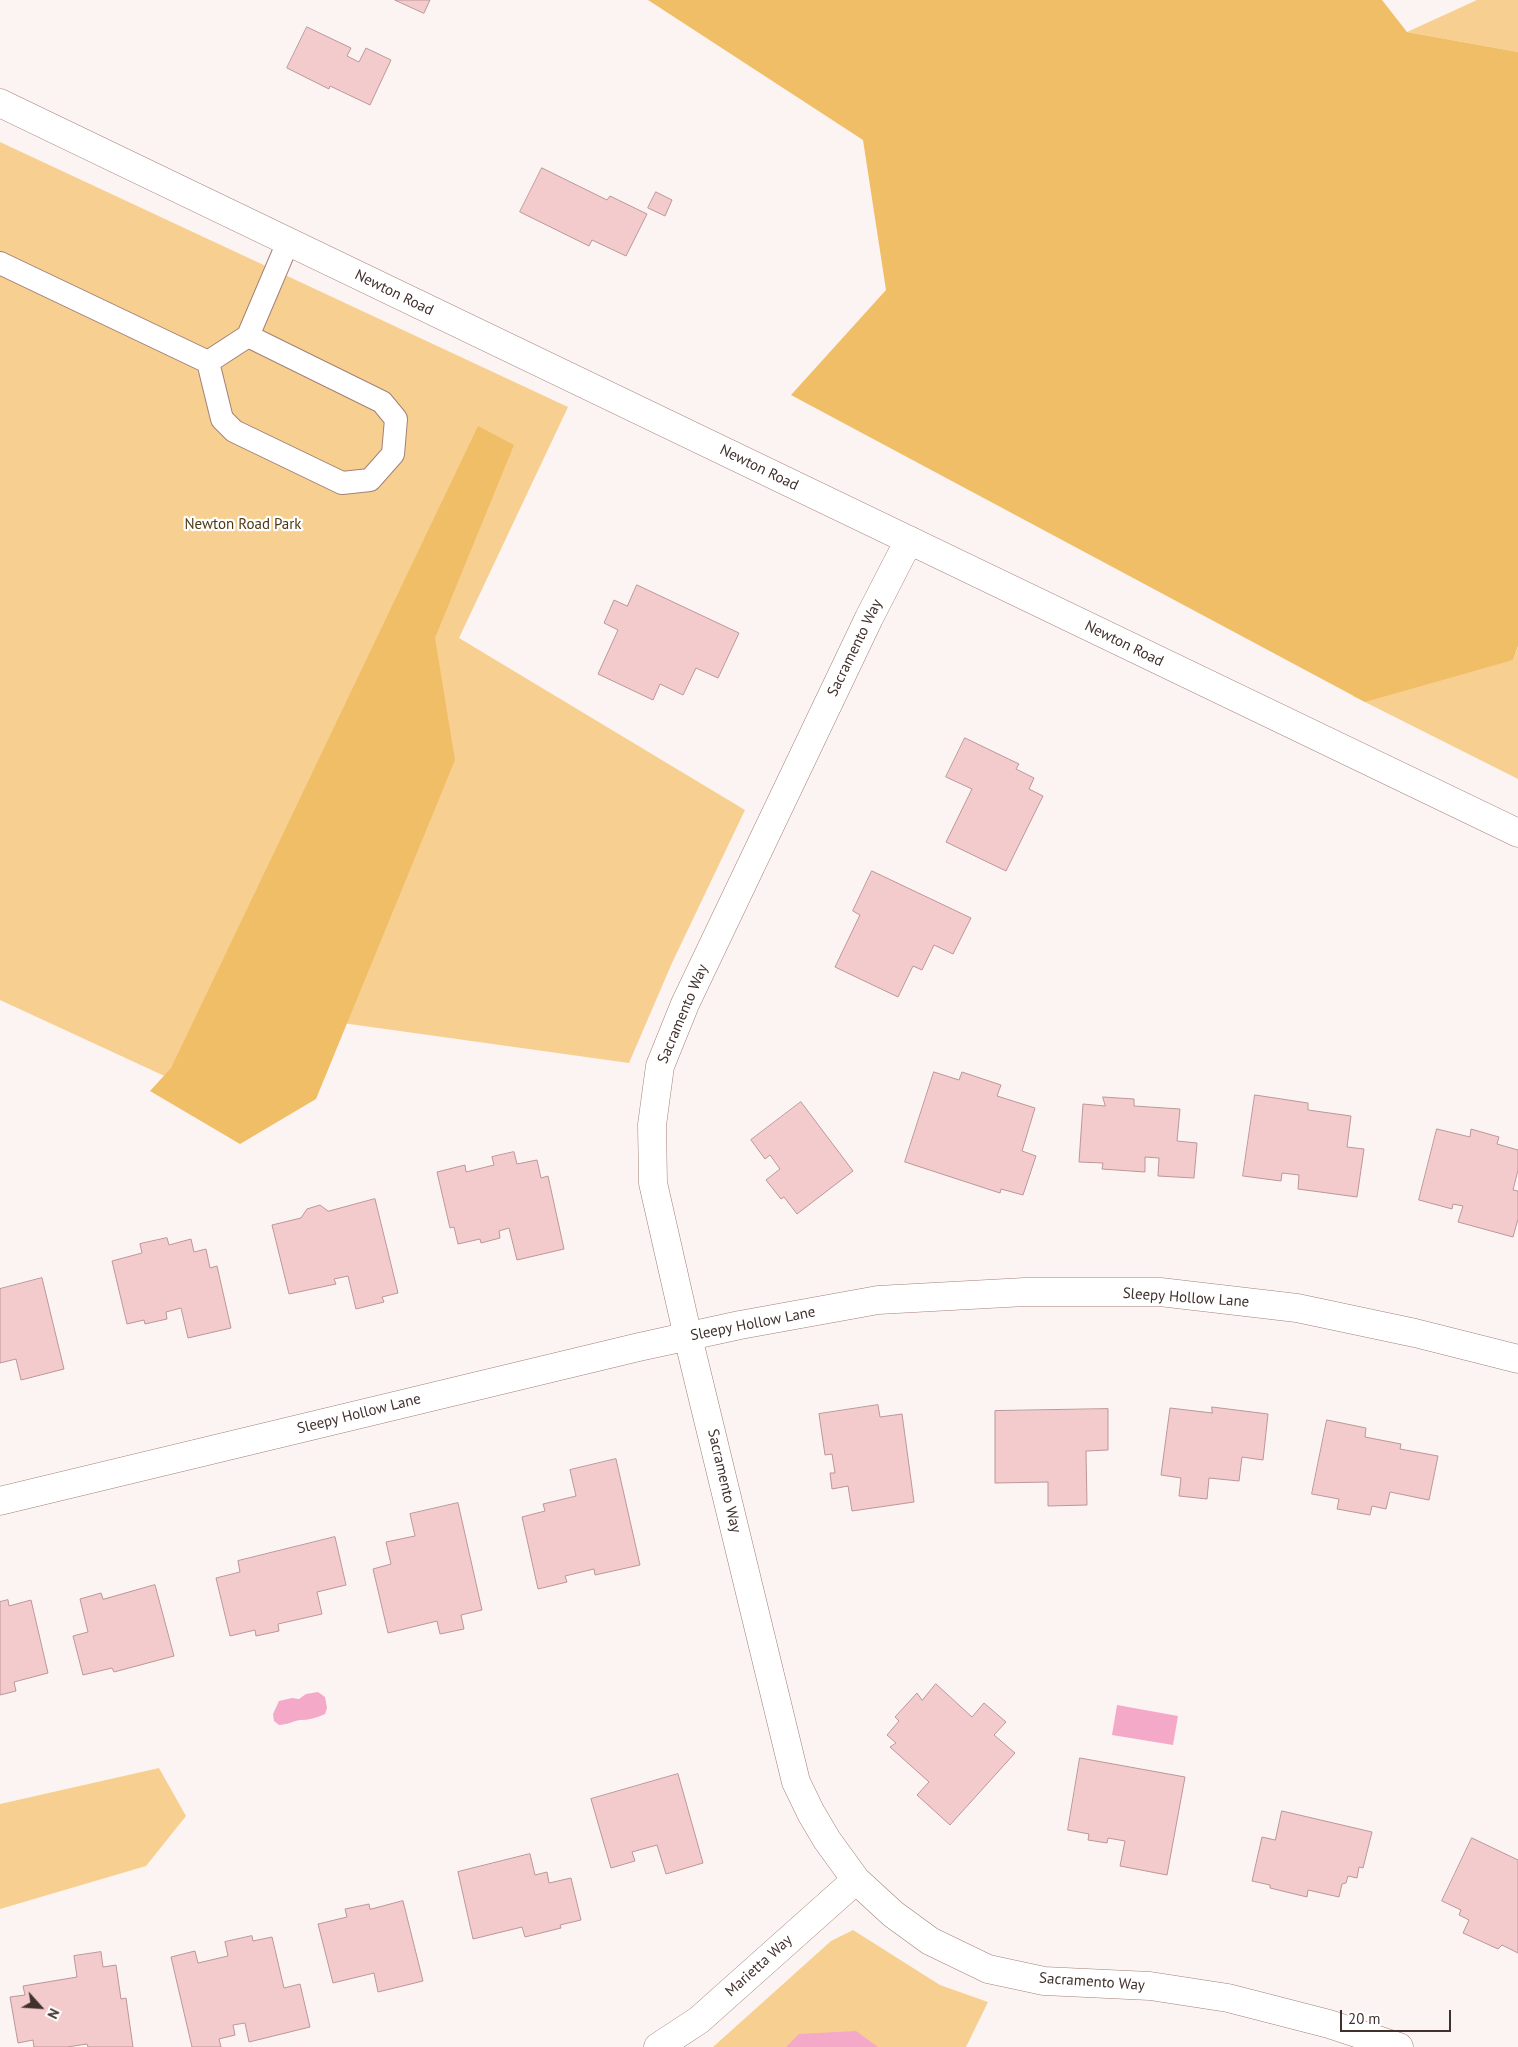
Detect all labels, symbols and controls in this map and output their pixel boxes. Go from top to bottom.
street label: Newton Road [352,266,436,320]
street label: Newton Road [717,441,801,495]
park label: Newton Road Park [184,516,302,534]
street label: Sacramento Way [824,596,886,700]
street label: Newton Road [1082,617,1166,671]
street label: Sacramento Way [654,962,712,1066]
street label: Sleepy Hollow Lane [1122,1285,1250,1311]
street label: Sleepy Hollow Lane [689,1303,817,1345]
street label: Sleepy Hollow Lane [295,1390,423,1438]
street label: Sacramento Way [703,1427,745,1535]
street label: Marietta Way [722,1931,796,2001]
street label: Sacramento Way [1039,1969,1145,1995]
north arrow [15,1982,65,2032]
scale bar [1343,2000,1454,2032]
text: N [43,2005,64,2022]
text: 20 m [1348,2009,1381,2028]

